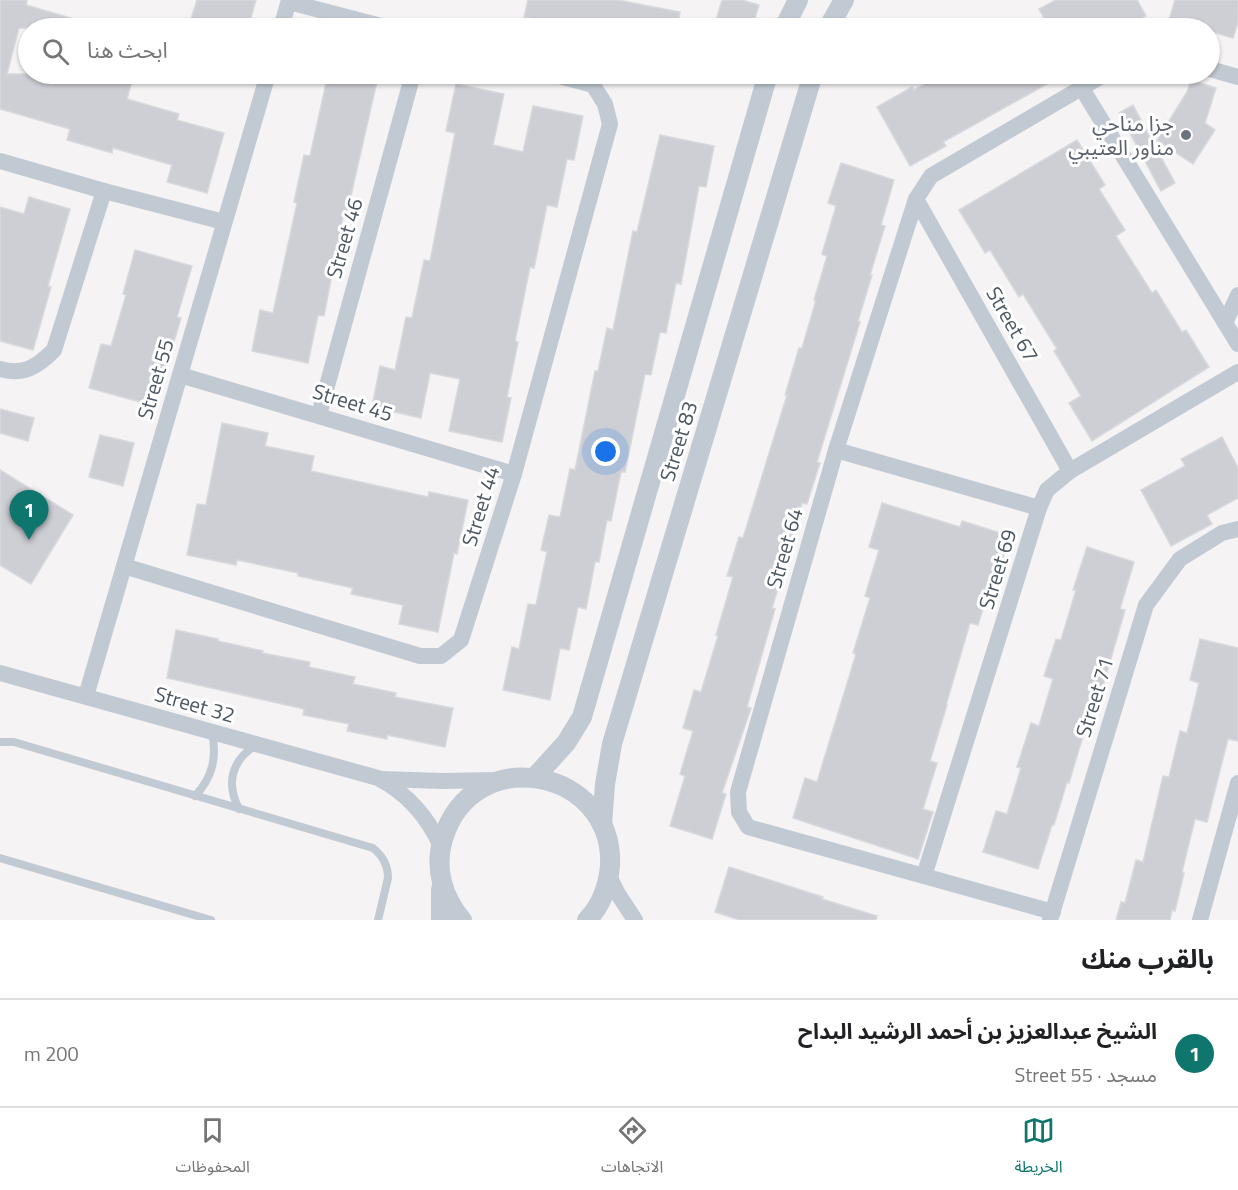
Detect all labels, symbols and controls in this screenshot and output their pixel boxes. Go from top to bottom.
search box [18,18,1220,84]
text: ابحث هنا [87,33,168,67]
icon: search [39,35,72,68]
place label: جزا مناحي مناور العتيبي [1068,107,1174,164]
marker: جزا مناحي مناور العتيبي [1179,128,1193,142]
street label: Street 46 [317,194,371,282]
street label: Street 67 [979,280,1047,368]
street label: Street 55 [128,335,182,423]
street label: Street 45 [309,375,397,429]
street label: Street 83 [651,397,705,485]
your location [591,437,620,466]
street label: Street 44 [453,462,507,550]
pin: 1 [9,490,48,540]
street label: Street 64 [757,504,811,592]
street label: Street 69 [970,525,1024,613]
street label: Street 71 [1067,653,1121,741]
street label: Street 32 [151,677,239,731]
text: بالقرب منك [1082,939,1214,978]
text: الشيخ عبدالعزيز بن أحمد الرشيد البداح [798,1014,1157,1048]
text: 200 m [24,1038,79,1069]
text: 1 [1189,1038,1200,1069]
text: مسجد · Street 55 [1015,1059,1157,1090]
tab: المحفوظات [176,1114,250,1184]
tab: الاتجاهات [601,1114,663,1184]
tab: الخريطة [1015,1114,1062,1184]

